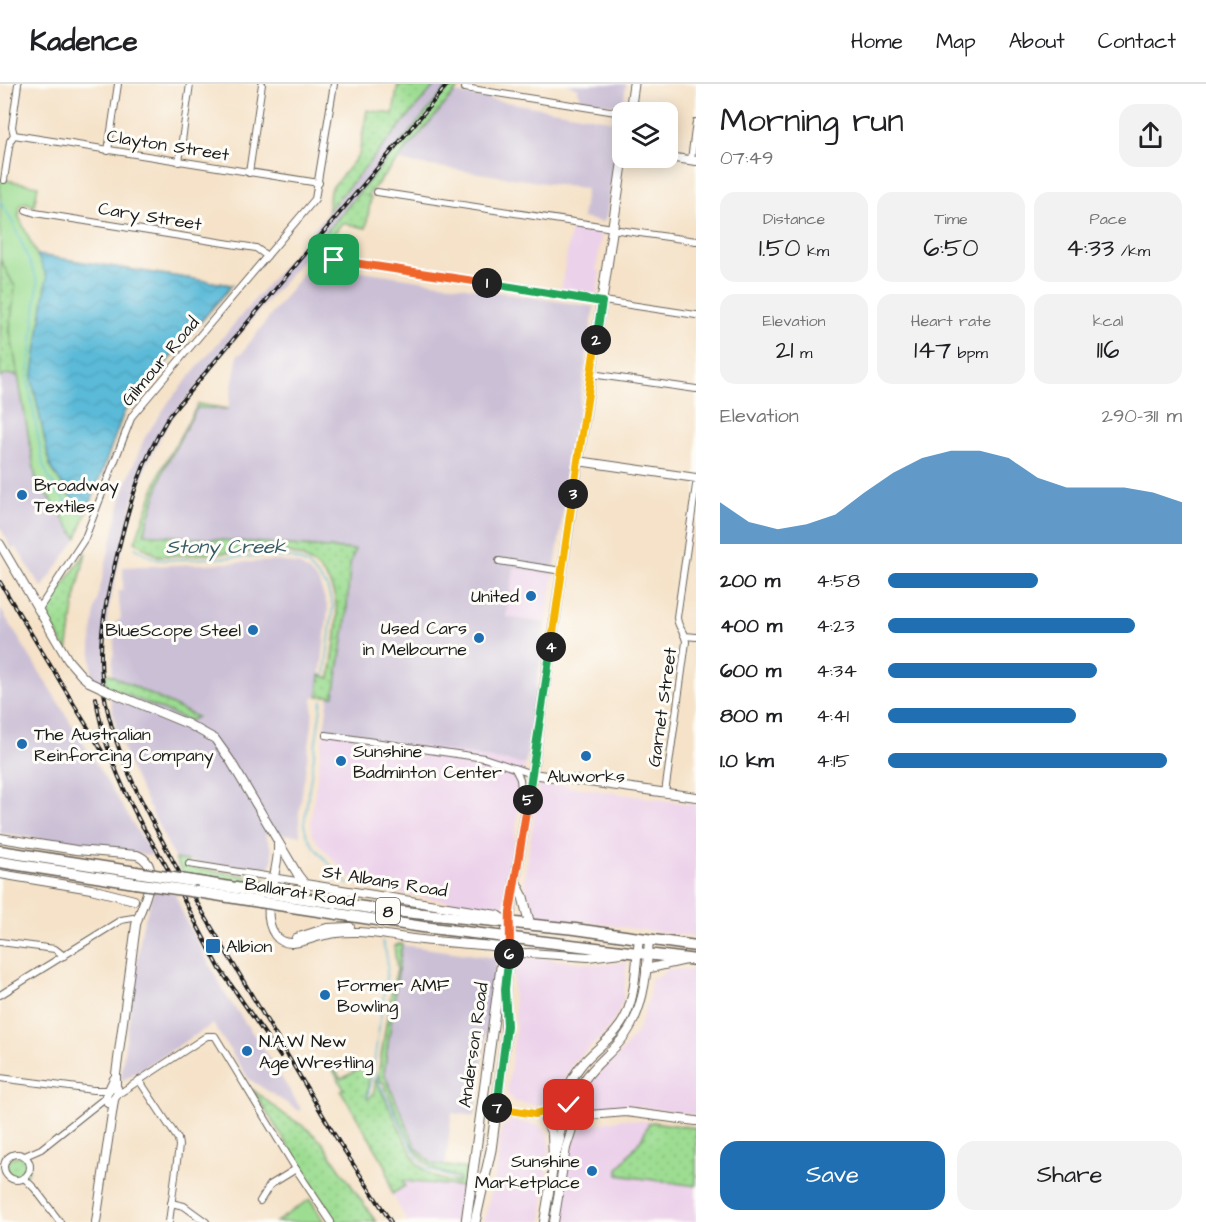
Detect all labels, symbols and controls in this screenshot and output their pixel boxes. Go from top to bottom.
text: Kadence [30,22,138,61]
text: Home [851,27,903,56]
text: Map [936,27,976,56]
text: About [1009,27,1065,56]
text: Contact [1098,27,1176,56]
text: Morning run [720,98,904,144]
map controls [612,102,678,168]
button: layers [612,102,678,168]
button: share [1119,104,1182,167]
street label: Clayton Street [105,123,232,169]
text: 07:49 [720,144,773,172]
street label: Cary Street [96,196,204,238]
text: Distance [763,208,825,230]
text: Time [934,208,968,230]
text: Pace [1089,208,1127,230]
text: 1.50 [759,230,801,266]
text: 6:50 [923,230,979,266]
text: 4:33 [1066,230,1114,266]
pin [308,234,359,285]
text: km [801,240,829,262]
text: /km [1114,240,1150,262]
icon: arrive [317,243,350,276]
pin: 1 [472,268,502,298]
text: 1 [486,272,488,294]
text: Elevation [763,310,825,332]
text: Heart rate [911,310,991,332]
text: kcal [1093,310,1123,332]
street label: Gilmour Road [116,311,205,411]
pin: 2 [581,325,611,355]
text: 2 [591,329,601,351]
text: 21 [775,332,794,368]
text: 147 [914,332,951,368]
text: 116 [1097,332,1119,368]
text: m [794,342,813,364]
text: bpm [951,342,988,364]
text: Elevation [720,402,799,430]
text: 290–311 m [1101,402,1182,430]
place label: Broadway Textiles [34,473,119,519]
pin: 3 [558,479,588,509]
text: 3 [569,483,577,505]
marker: Broadway Textiles [15,488,29,502]
water label: Stony Creek [166,533,287,562]
text: 200 m [720,567,780,595]
text: 4:58 [816,567,860,595]
place label: United [471,584,519,609]
marker: United [524,589,538,603]
text: 400 m [720,612,782,640]
text: 4:23 [816,612,855,640]
place label: Used Cars in Melbourne [363,616,467,662]
place label: BlueScope Steel [105,618,241,643]
marker: BlueScope Steel [246,623,260,637]
marker: Used Cars in Melbourne [472,631,486,645]
pin: 4 [536,632,566,662]
text: 4 [546,636,556,658]
street label: Garnet Street [642,645,683,768]
text: 600 m [720,657,781,685]
text: 4:34 [816,657,857,685]
text: 800 m [720,702,782,730]
text: 4:41 [816,702,849,730]
place label: The Australian Reinforcing Company [34,722,214,769]
marker: The Australian Reinforcing Company [15,737,29,751]
place label: Sunshine Badminton Center [353,739,502,785]
text: 1.0 km [720,747,774,775]
text: 4:15 [816,747,850,775]
marker: Aluworks [579,749,593,763]
marker: Sunshine Badminton Center [334,754,348,768]
place label: Aluworks [547,764,625,789]
pin: 5 [513,785,543,815]
text: 5 [522,789,534,811]
street label: St Albans Road [321,859,449,904]
street label: Ballarat Road [243,871,357,914]
road number: 8 [376,898,400,924]
place label: Albion [226,934,272,959]
marker: Albion [204,937,222,955]
pin: 6 [494,939,524,969]
text: 6 [504,943,514,965]
place label: Former AMF Bowling [337,973,450,1020]
street label: Anderson Road [452,981,495,1109]
marker: Former AMF Bowling [318,988,332,1002]
place label: N.A.W New Age Wrestling [259,1029,374,1076]
marker: N.A.W New Age Wrestling [240,1044,254,1058]
pin [543,1079,594,1130]
icon: check [552,1088,585,1121]
pin: 7 [482,1093,512,1123]
text: 7 [492,1097,502,1119]
button: Save [720,1141,945,1210]
button: Share [957,1141,1182,1210]
place label: Sunshine Marketplace [475,1149,580,1195]
marker: Sunshine Marketplace [585,1164,599,1178]

